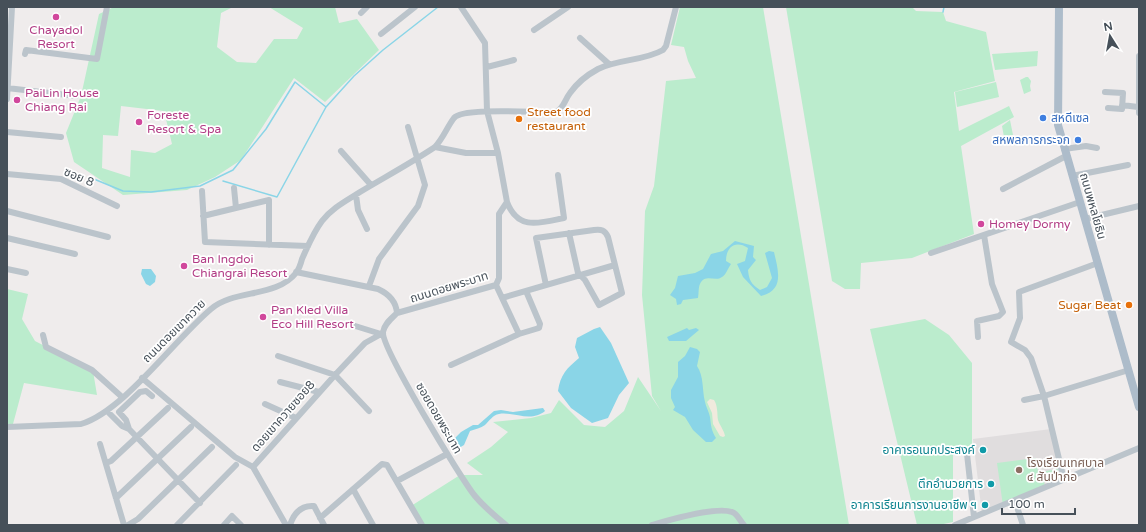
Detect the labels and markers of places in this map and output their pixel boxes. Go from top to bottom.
marker: Chayadol Resort [51,12,61,22]
place label: Chayadol Resort [29,23,83,51]
place label: PaiLin House Chiang Rai [25,86,99,114]
marker: PaiLin House Chiang Rai [12,95,22,105]
place label: Street food restaurant [527,105,591,133]
place label: Foreste Resort & Spa [147,108,221,136]
place label: สหดีเซล [1051,111,1089,125]
marker: สหดีเซล [1038,113,1048,123]
marker: Street food restaurant [514,114,524,124]
marker: Foreste Resort & Spa [134,117,144,127]
place label: สหพลการกระจก [992,133,1070,147]
marker: สหพลการกระจก [1073,135,1083,145]
place label: Homey Dormy [989,217,1071,231]
marker: Homey Dormy [976,219,986,229]
place label: Ban Ingdoi Chiangrai Resort [192,252,288,280]
marker: Ban Ingdoi Chiangrai Resort [179,261,189,271]
place label: Sugar Beat [1058,298,1121,312]
marker: Sugar Beat [1124,300,1134,310]
place label: Pan Kled Villa Eco Hill Resort [271,303,354,331]
marker: Pan Kled Villa Eco Hill Resort [258,312,268,322]
place label: อาคารอเนกประสงค์ [882,443,975,457]
marker: อาคารอเนกประสงค์ [978,445,988,455]
place label: โรงเรียนเทศบาล ๔ สันป่าก่อ [1027,456,1104,484]
marker: โรงเรียนเทศบาล ๔ สันป่าก่อ [1014,465,1024,475]
place label: ตึกอำนวยการ [918,477,983,491]
marker: ตึกอำนวยการ [986,479,996,489]
place label: อาคารเรียนการงานอาชีพ ฯ [851,498,977,512]
marker: อาคารเรียนการงานอาชีพ ฯ [980,500,990,510]

